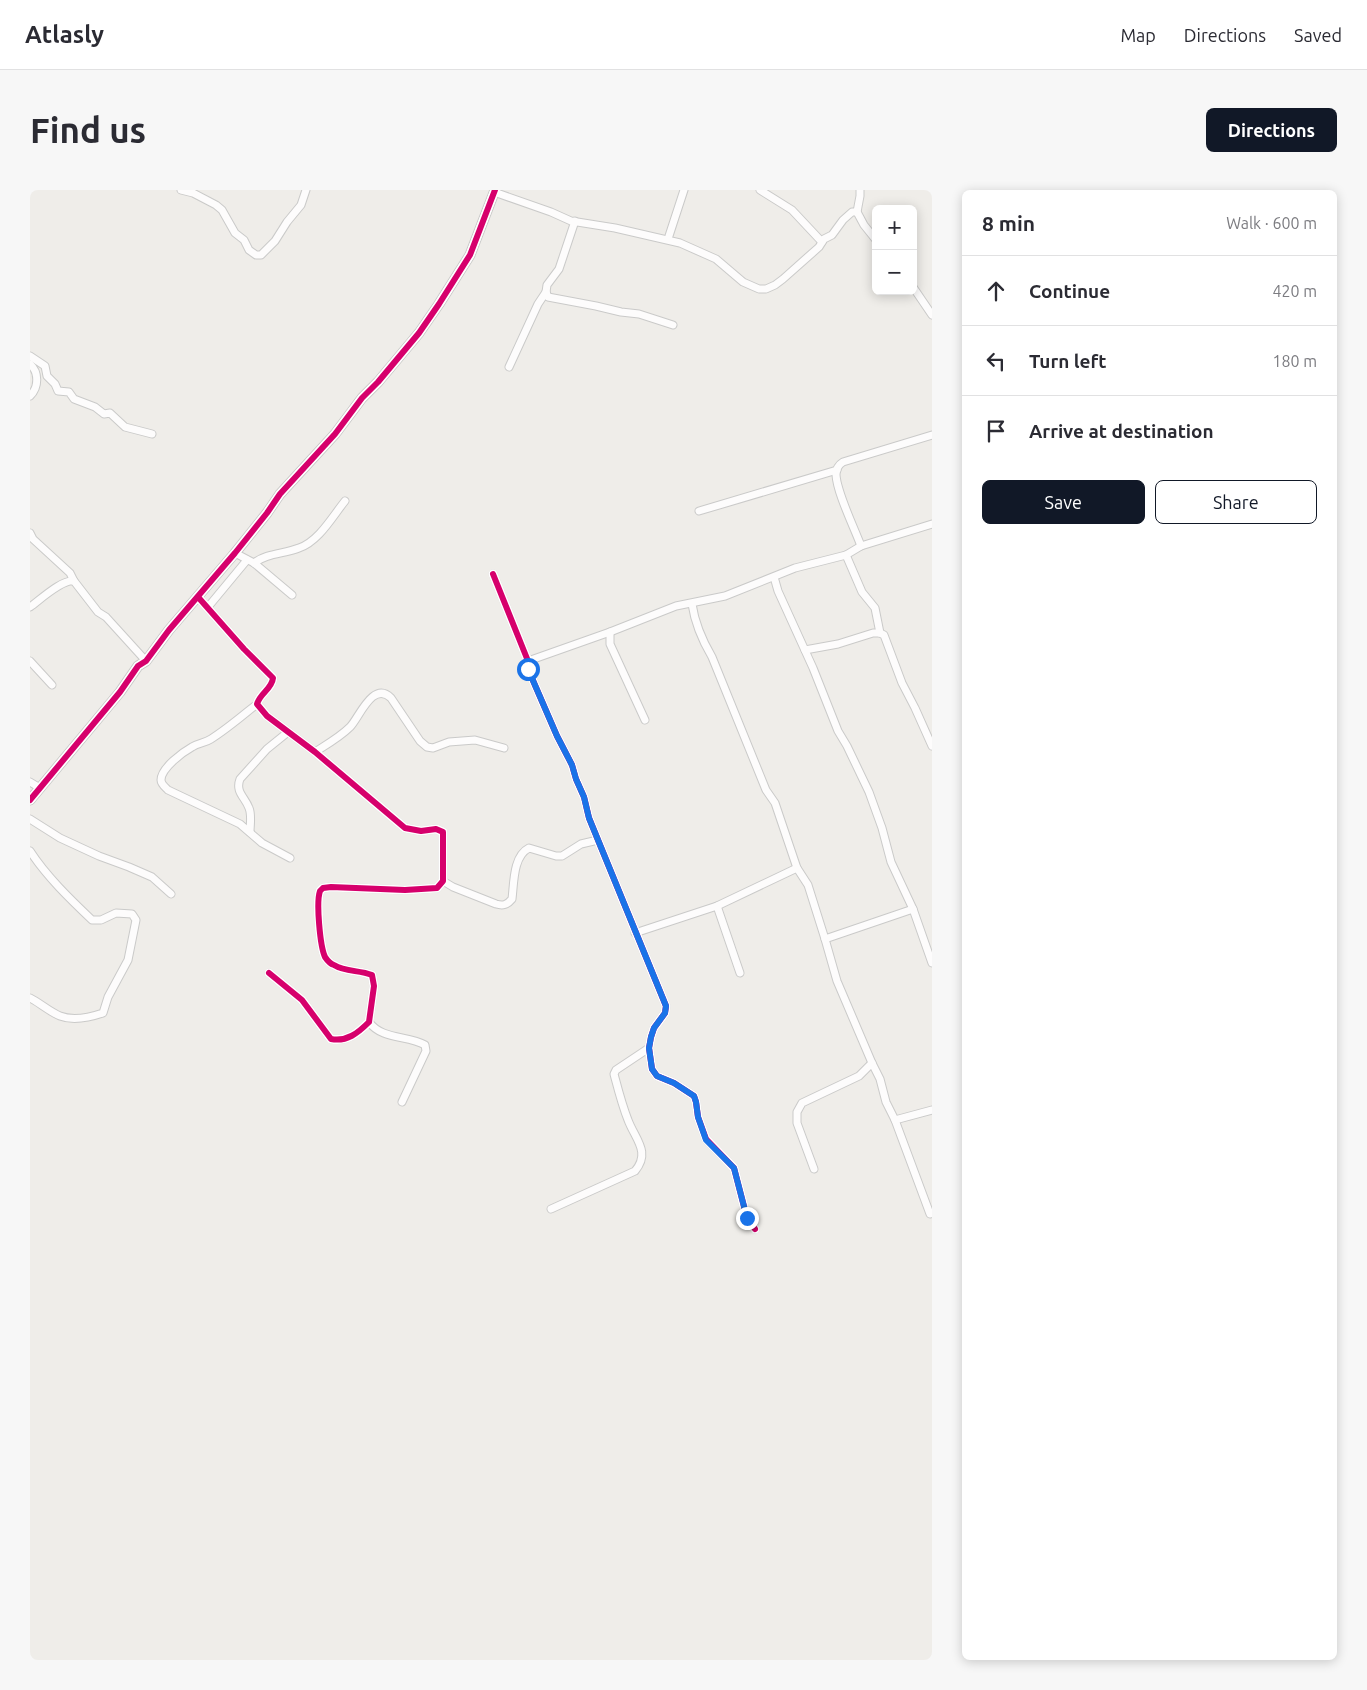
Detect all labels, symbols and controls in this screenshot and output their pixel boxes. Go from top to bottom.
text: Atlasly [25,21,104,48]
text: Map [1120,25,1156,45]
text: Directions [1184,25,1266,45]
text: Saved [1294,25,1342,45]
button: Directions [1206,108,1337,152]
text: Find us [30,110,146,150]
map controls [872,205,917,295]
button: + [872,205,917,250]
text: 8 min [982,211,1035,235]
text: Walk · 600 m [1226,214,1317,232]
button: − [872,250,917,295]
icon: ahead [982,277,1010,305]
text: Continue [1029,280,1110,302]
text: 420 m [1272,282,1317,300]
icon: left [982,347,1010,375]
text: Turn left [1029,350,1107,372]
text: 180 m [1272,352,1317,370]
icon: arrive [982,417,1010,445]
text: Arrive at destination [1029,420,1214,442]
button: Save [982,480,1145,524]
button: Share [1155,480,1317,524]
route start [517,658,540,681]
route end [736,1207,759,1230]

